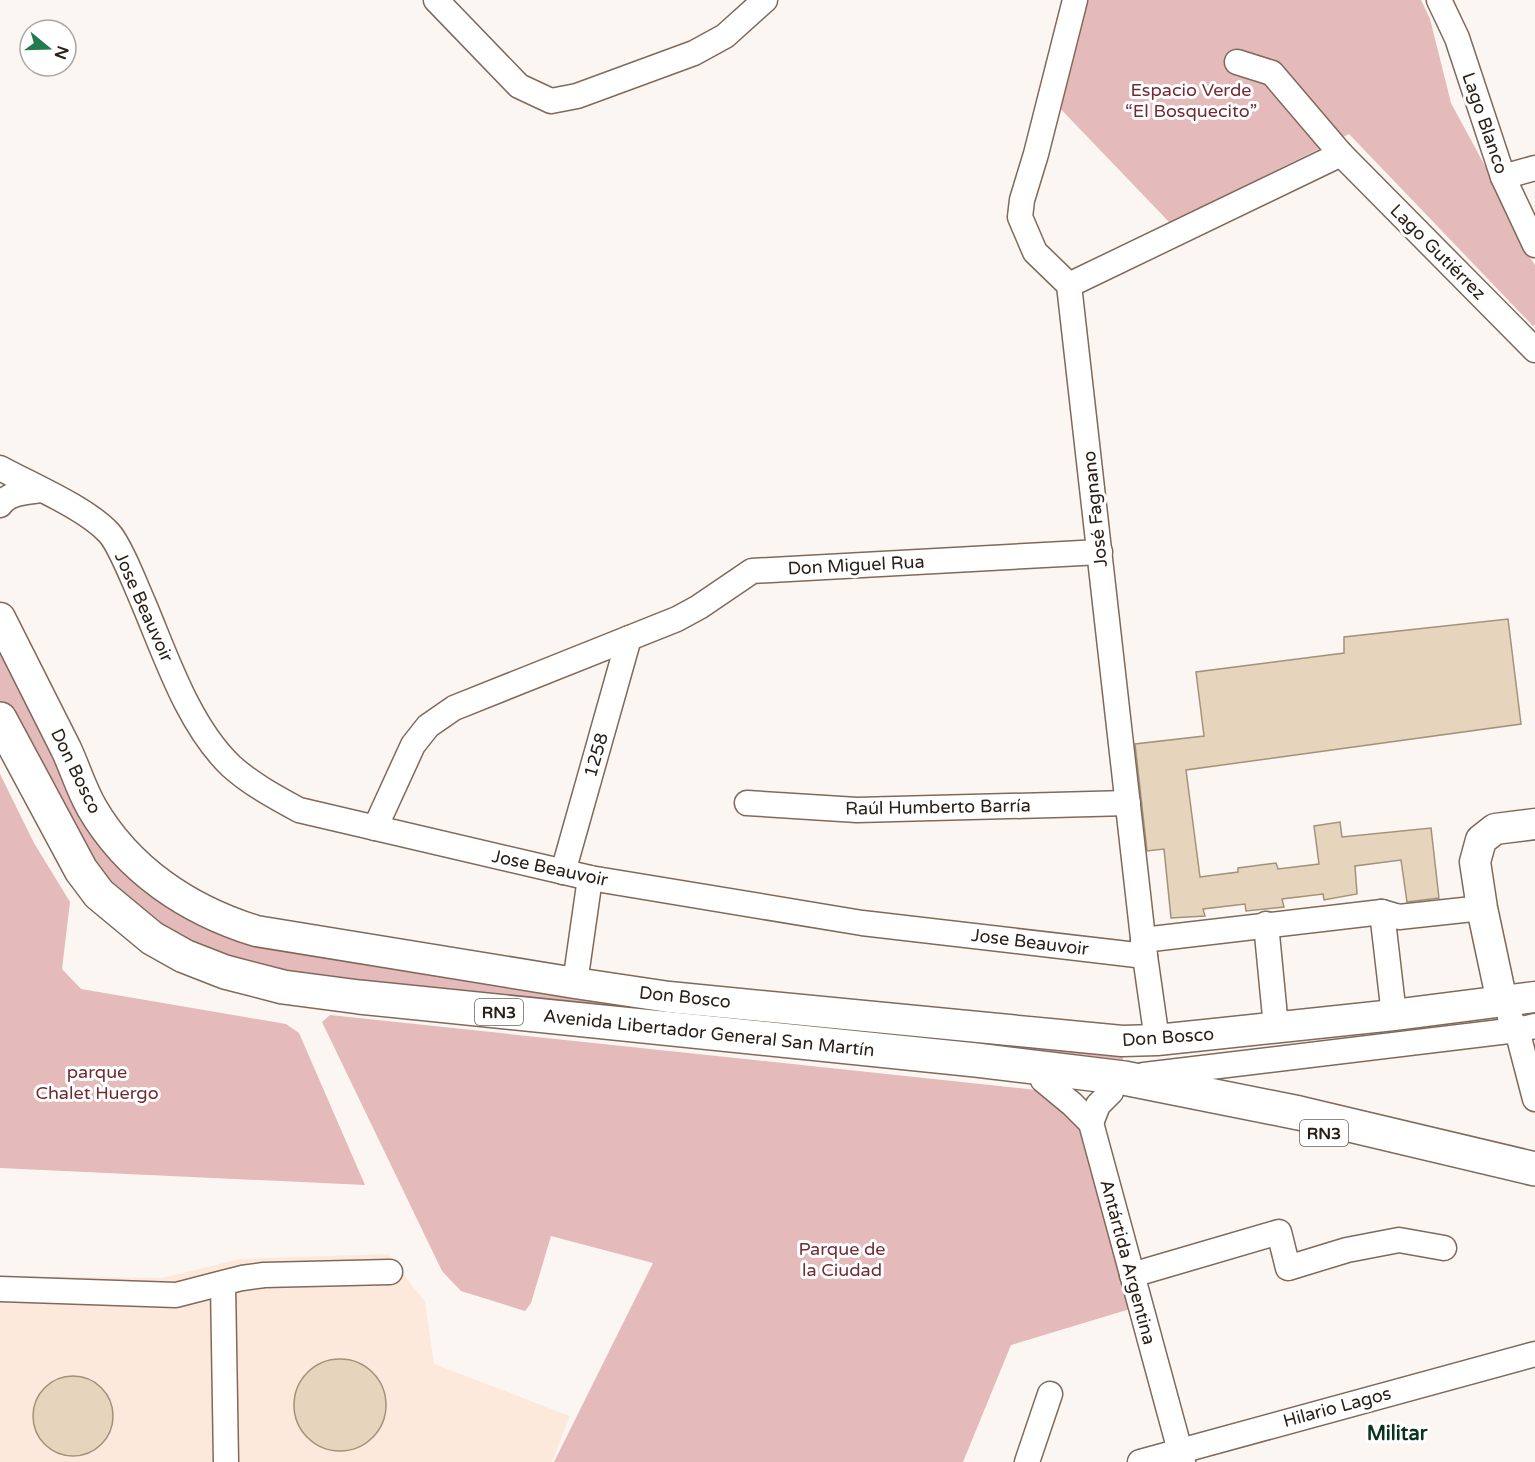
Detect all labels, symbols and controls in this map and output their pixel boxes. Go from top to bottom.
north arrow [18,18,78,78]
text: N [50,43,73,62]
street label: Lago Blanco [1457,69,1513,177]
park label: Espacio Verde “El Bosquecito” [1125,79,1257,122]
street label: Lago Gutiérrez [1386,200,1490,304]
street label: José Fagnano [1078,450,1112,568]
street label: Jose Beauvoir [110,549,178,666]
street label: Don Miguel Rua [787,550,925,580]
street label: Don Bosco [46,725,106,817]
street label: 1258 [579,730,613,780]
street label: Raúl Humberto Barría [845,794,1031,820]
street label: Jose Beauvoir [490,845,610,891]
street label: Jose Beauvoir [970,924,1090,960]
street label: Don Bosco [638,981,732,1013]
road number: RN3 [475,999,523,1025]
street label: Avenida Libertador General San Martín [542,1005,876,1061]
street label: Don Bosco [1121,1023,1215,1051]
park label: parque Chalet Huergo [35,1061,159,1104]
road number: RN3 [1300,1120,1348,1146]
street label: Antártida Argentina [1095,1177,1161,1347]
park label: Parque de la Ciudad [798,1238,886,1281]
street label: Hilario Lagos [1281,1382,1393,1432]
district label: Militar [1367,1422,1428,1446]

